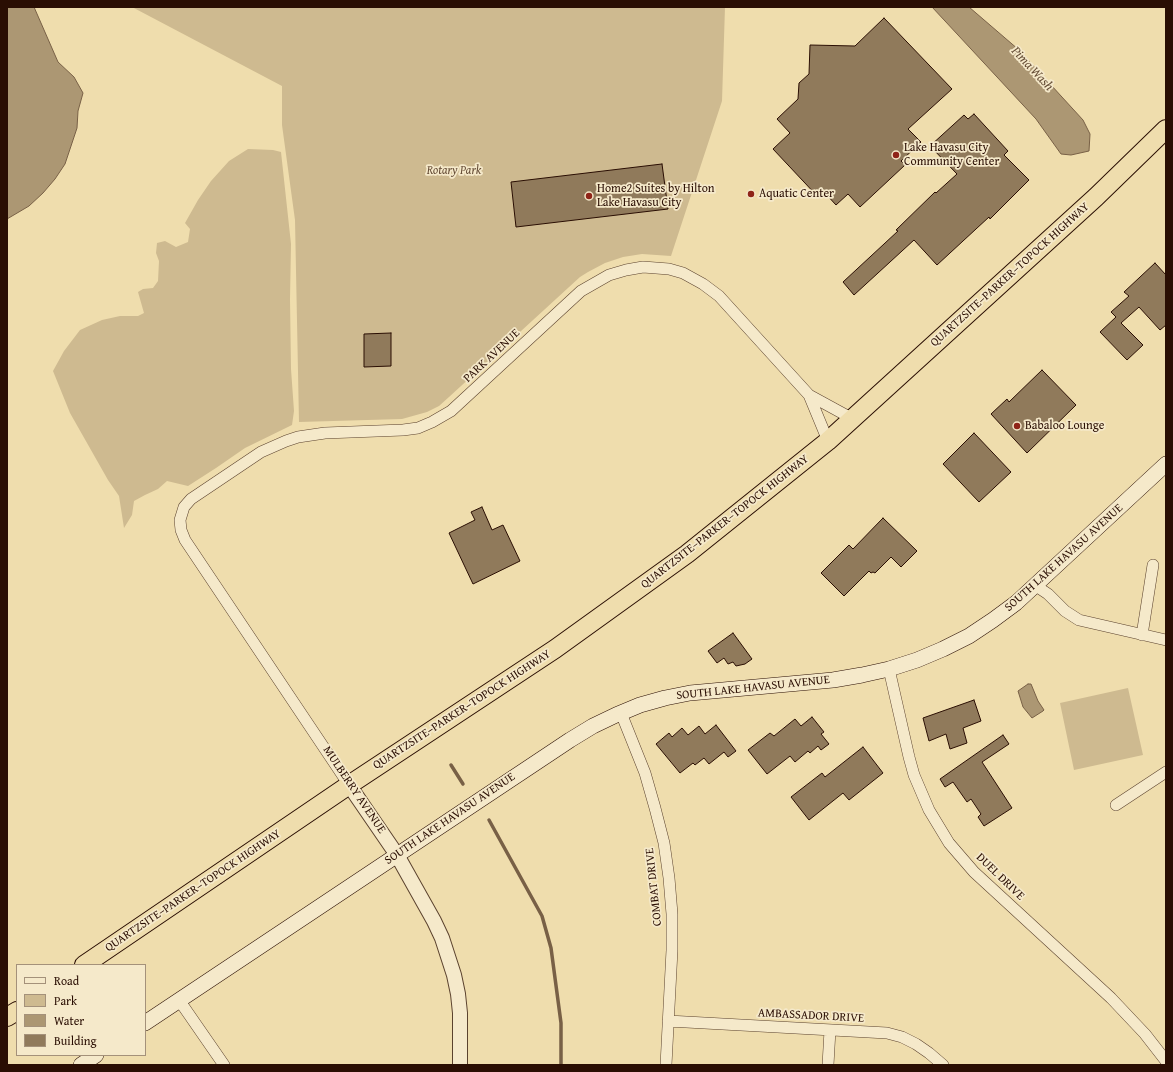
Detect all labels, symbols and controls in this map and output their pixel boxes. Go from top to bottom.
water label: Pima Wash [1008,44,1056,94]
place label: Lake Havasu City Community Center [904,141,999,169]
marker: Lake Havasu City Community Center [891,150,901,160]
park label: Rotary Park [427,164,481,178]
place label: Home2 Suites by Hilton Lake Havasu City [597,182,715,210]
place label: Aquatic Center [759,187,834,201]
marker: Aquatic Center [746,189,756,199]
marker: Home2 Suites by Hilton Lake Havasu City [584,191,594,201]
street label: QUARTZSITE–PARKER–TOPOCK HIGHWAY [928,200,1092,350]
street label: PARK AVENUE [461,326,523,386]
place label: Babaloo Lounge [1025,419,1104,433]
marker: Babaloo Lounge [1012,421,1022,431]
street label: QUARTZSITE–PARKER–TOPOCK HIGHWAY [638,452,812,592]
street label: SOUTH LAKE HAVASU AVENUE [1002,501,1126,615]
street label: QUARTZSITE–PARKER–TOPOCK HIGHWAY [371,647,553,773]
street label: SOUTH LAKE HAVASU AVENUE [676,673,830,703]
street label: MULBERRY AVENUE [319,744,389,836]
street label: SOUTH LAKE HAVASU AVENUE [382,770,518,868]
street label: QUARTZSITE–PARKER–TOPOCK HIGHWAY [102,827,284,955]
street label: COMBAT DRIVE [643,847,665,927]
street label: DUEL DRIVE [973,850,1027,904]
legend [16,964,146,1056]
text: Road [54,972,79,989]
text: Park [54,992,77,1009]
street label: AMBASSADOR DRIVE [758,1006,864,1026]
text: Water [54,1012,84,1029]
text: Building [54,1032,97,1049]

